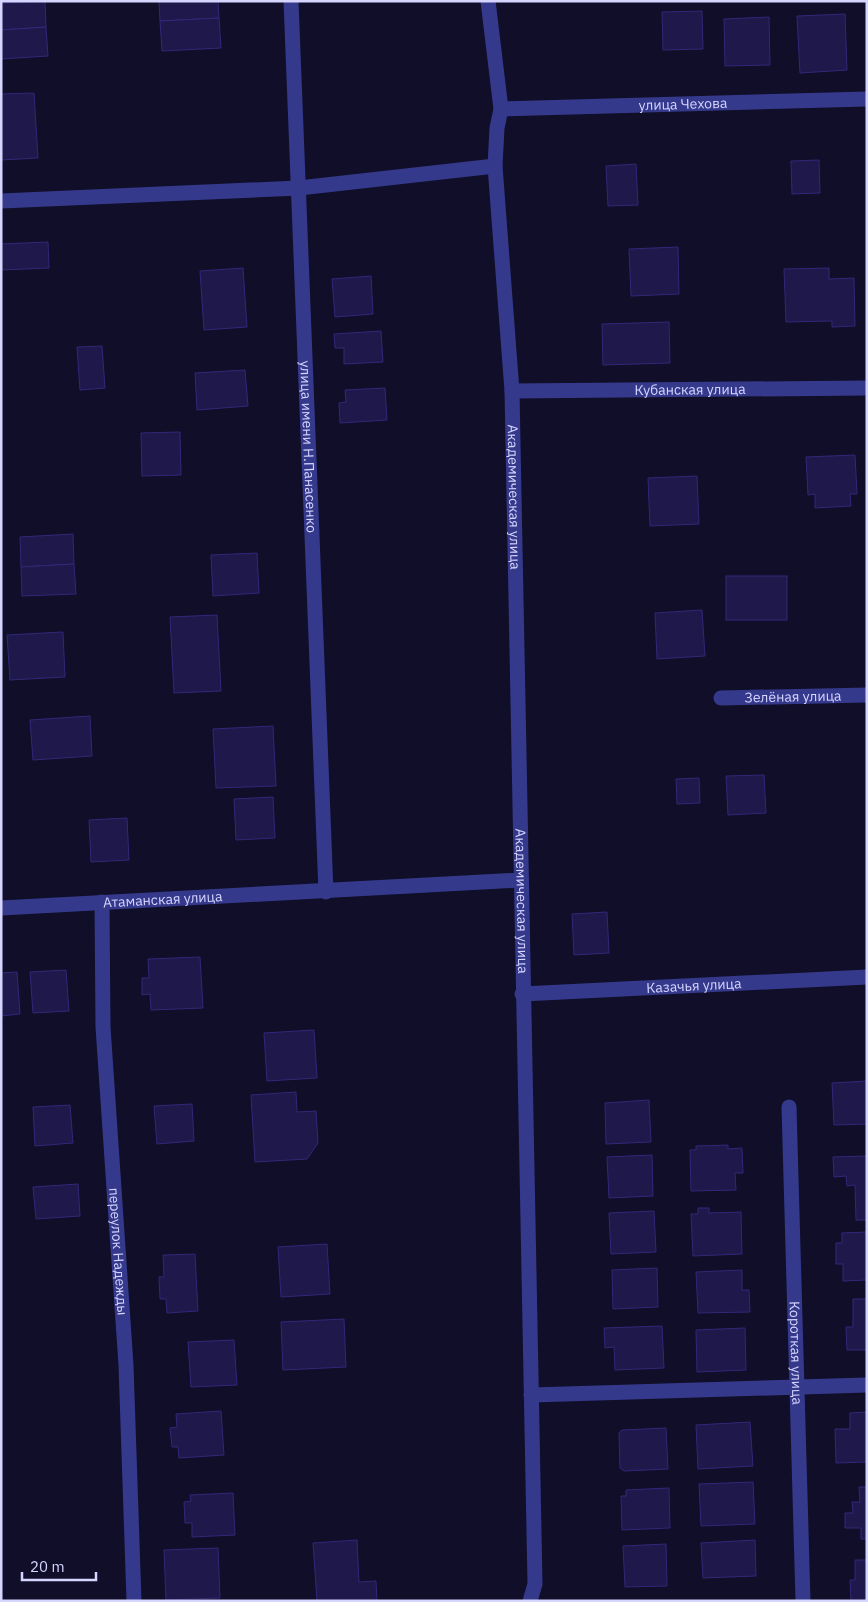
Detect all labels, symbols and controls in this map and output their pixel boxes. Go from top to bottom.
street label: улица Чехова [638,94,728,114]
street label: улица имени Н.Панасенко [296,360,321,533]
street label: Кубанская улица [634,380,746,399]
street label: Академическая улица [504,424,524,570]
street label: Зелёная улица [744,687,842,707]
street label: Академическая улица [511,828,532,974]
street label: Атаманская улица [103,887,223,911]
street label: Казачья улица [646,974,742,997]
street label: переулок Надежды [105,1187,132,1316]
street label: Короткая улица [786,1301,806,1406]
scale bar [22,1550,96,1582]
text: 20 m [30,1557,65,1576]

